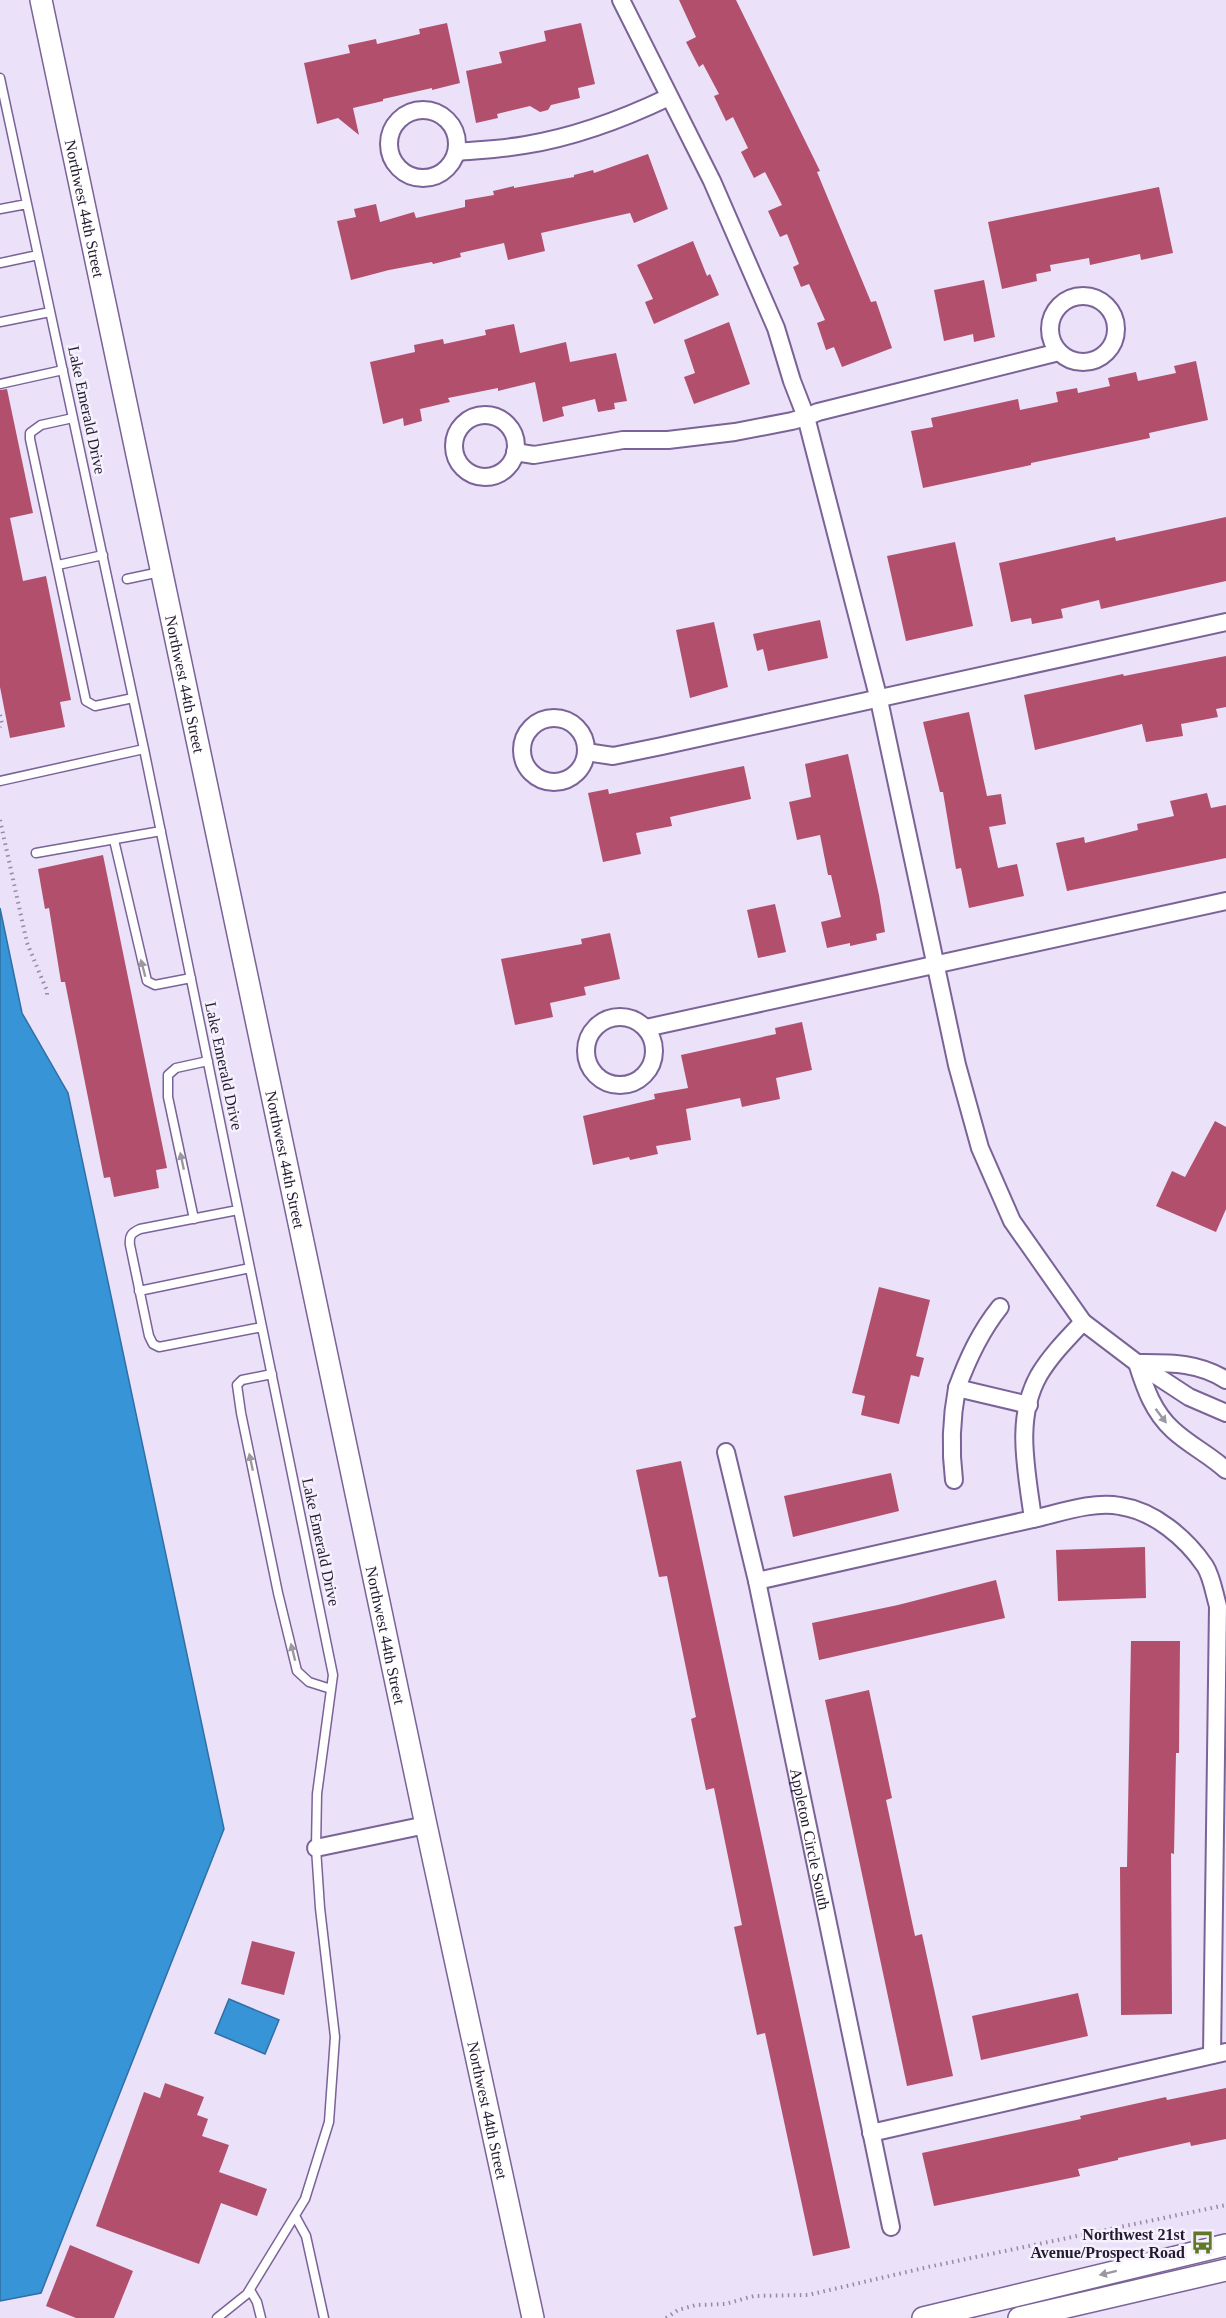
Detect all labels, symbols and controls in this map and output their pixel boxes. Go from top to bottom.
street label: Northwest 44th Street [62,138,108,279]
street label: Lake Emerald Drive [65,344,109,476]
street label: Northwest 44th Street [162,613,208,755]
one-way arrow [138,959,148,977]
street label: Lake Emerald Drive [202,1000,246,1132]
street label: Northwest 44th Street [263,1089,309,1231]
one-way arrow [177,1152,186,1171]
one-way arrow [1155,1408,1168,1424]
one-way arrow [246,1452,255,1471]
street label: Lake Emerald Drive [299,1476,343,1608]
street label: Northwest 44th Street [363,1565,409,1706]
one-way arrow [287,1643,297,1661]
street label: Appleton Circle South [788,1767,833,1911]
street label: Northwest 44th Street [465,2040,511,2181]
place label: Northwest 21st Avenue/Prospect Road [1030,2226,1186,2262]
bus stop icon: Northwest 21st Avenue/Prospect Road [1190,2230,1216,2256]
one-way arrow [1099,2269,1117,2279]

